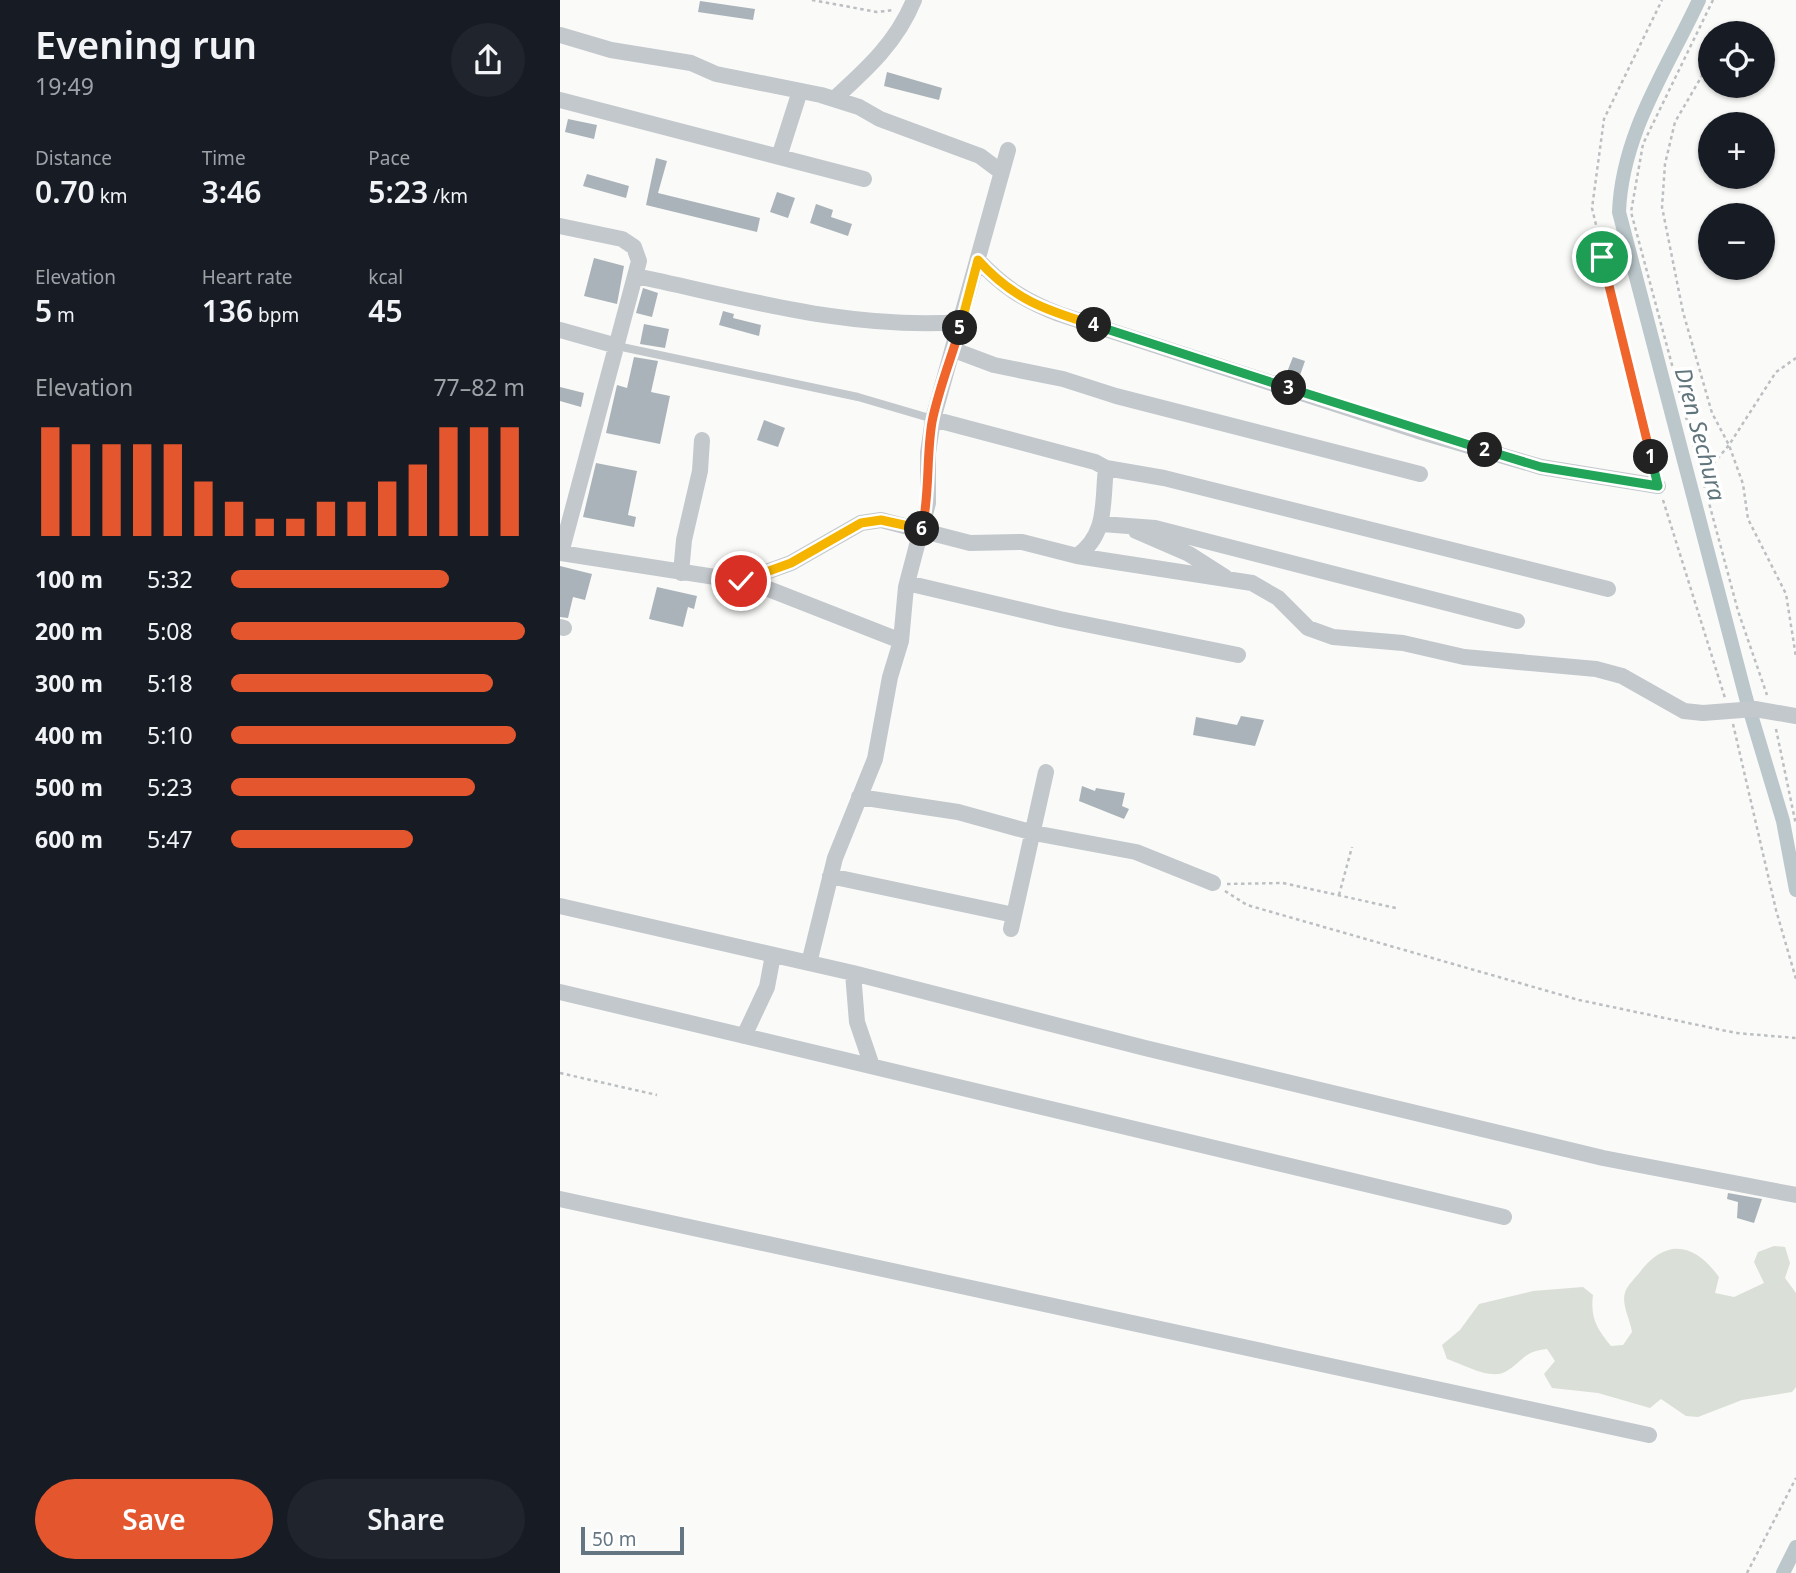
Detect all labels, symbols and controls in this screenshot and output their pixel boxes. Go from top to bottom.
text: Evening run [35,18,257,70]
map controls [1698,21,1775,280]
button: locate [1698,21,1775,98]
button: share [451,23,525,97]
text: 19:49 [35,70,94,102]
button: + [1698,112,1775,189]
text: Distance [35,145,112,171]
text: Time [202,145,246,171]
text: Pace [368,145,410,171]
text: 0.70 [35,171,95,212]
text: 3:46 [202,171,261,212]
text: 5:23 [368,171,428,212]
text: km [95,183,128,209]
text: /km [428,183,468,209]
button: − [1698,203,1775,280]
pin [1572,227,1632,287]
icon: arrive [1583,238,1621,276]
text: Elevation [35,264,116,290]
text: Heart rate [202,264,292,290]
text: kcal [368,264,403,290]
text: 5 [35,290,52,331]
text: 136 [202,290,253,331]
text: 45 [368,290,403,331]
text: m [52,302,75,328]
text: bpm [253,302,299,328]
pin: 4 [1076,308,1112,342]
pin: 5 [942,310,978,346]
text: 4 [1088,311,1099,337]
text: 5 [954,314,965,340]
water label: Dren Sechura [1668,364,1734,504]
pin: 3 [1272,370,1306,406]
text: Elevation [35,371,133,403]
text: 77–82 m [433,371,525,403]
text: 3 [1283,374,1294,400]
pin: 2 [1468,433,1502,468]
text: 2 [1479,436,1490,462]
pin: 1 [1634,440,1668,475]
text: 1 [1645,443,1656,469]
pin: 6 [904,512,940,546]
text: 6 [916,515,927,541]
pin [711,551,771,611]
icon: check [722,562,760,600]
text: 100 m [35,563,103,595]
text: 5:32 [147,563,193,595]
text: 200 m [35,615,103,647]
text: 5:08 [147,615,193,647]
text: 300 m [35,667,103,699]
text: 5:18 [147,667,193,699]
text: 400 m [35,719,103,751]
text: 5:10 [147,719,193,751]
text: 500 m [35,771,103,803]
text: 5:23 [147,771,193,803]
text: 600 m [35,823,103,855]
text: 5:47 [147,823,193,855]
button: Save [35,1479,273,1559]
button: Share [287,1479,525,1559]
scale bar [581,1524,684,1556]
text: 50 m [592,1526,636,1552]

